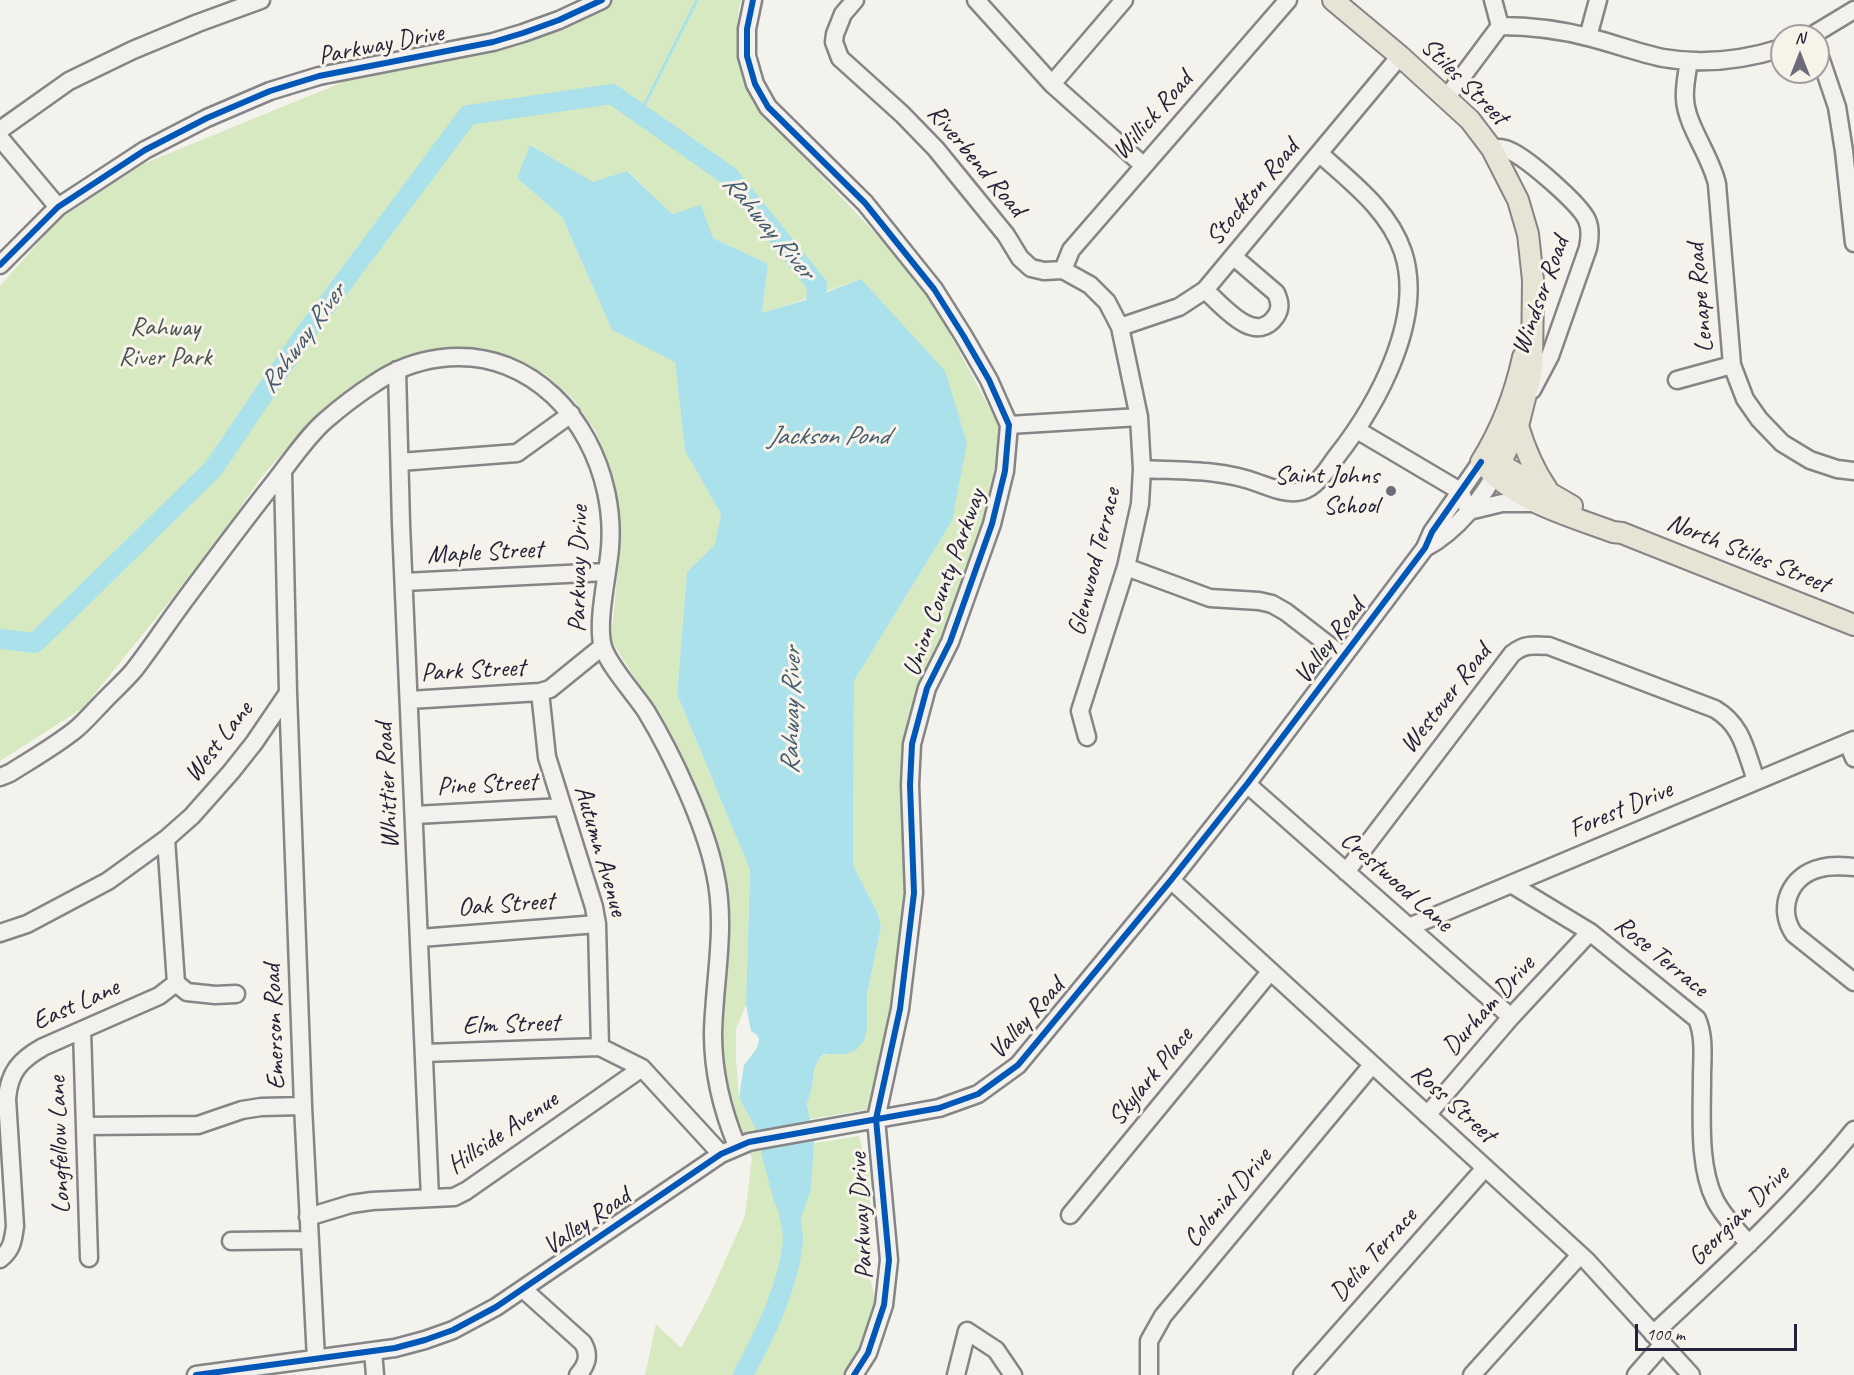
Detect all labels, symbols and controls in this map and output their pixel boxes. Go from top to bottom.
street label: Parkway Drive [316,18,446,72]
north arrow [1770,24,1830,84]
text: N [1795,28,1805,48]
street label: Stiles Street [1414,32,1514,132]
street label: Willick Road [1106,65,1200,167]
street label: Riverbend Road [920,99,1032,223]
street label: Stockton Road [1200,134,1306,252]
water label: Rahway River [715,168,821,286]
street label: Windsor Road [1505,233,1577,359]
street label: Lenape Road [1681,242,1721,354]
water label: Rahway River [253,278,353,400]
park label: Rahway River Park [118,312,212,374]
water label: Jackson Pond [768,421,888,453]
place label: Saint Johns School [1274,460,1379,522]
marker: Saint Johns School [1384,484,1398,498]
street label: Union County Parkway [897,485,993,681]
street label: Glenwood Terrace [1062,485,1128,639]
street label: Parkway Drive [562,505,596,633]
street label: North Stiles Street [1662,507,1834,601]
street label: Maple Street [426,534,544,572]
street label: Valley Road [1288,593,1372,691]
street label: Westover Road [1394,638,1498,760]
water label: Rahway River [775,648,809,774]
street label: Park Street [420,653,526,689]
street label: West Lane [178,695,260,789]
street label: Whittier Road [369,722,407,850]
street label: Pine Street [436,767,538,803]
street label: Forest Drive [1565,774,1677,846]
street label: Autumn Avenue [566,782,634,920]
street label: Crestwood Lane [1334,825,1458,939]
street label: Oak Street [457,886,555,924]
street label: Rose Terrace [1608,910,1714,1004]
street label: Durham Drive [1436,950,1542,1062]
street label: Emerson Road [257,964,293,1090]
street label: East Lane [28,972,124,1038]
street label: Valley Road [982,972,1072,1066]
street label: Elm Street [462,1008,560,1042]
street label: Skylark Place [1102,1021,1200,1133]
street label: Ross Street [1404,1058,1502,1150]
street label: Longfellow Lane [42,1076,78,1214]
street label: Hillside Avenue [442,1085,564,1181]
street label: Colonial Drive [1177,1142,1279,1254]
street label: Parkway Drive [843,1152,881,1280]
street label: Georgian Drive [1682,1159,1796,1273]
street label: Valley Road [537,1181,637,1263]
street label: Delia Terrace [1324,1202,1424,1308]
scale bar [1638,1312,1800,1350]
text: 100 m [1646,1323,1685,1345]

